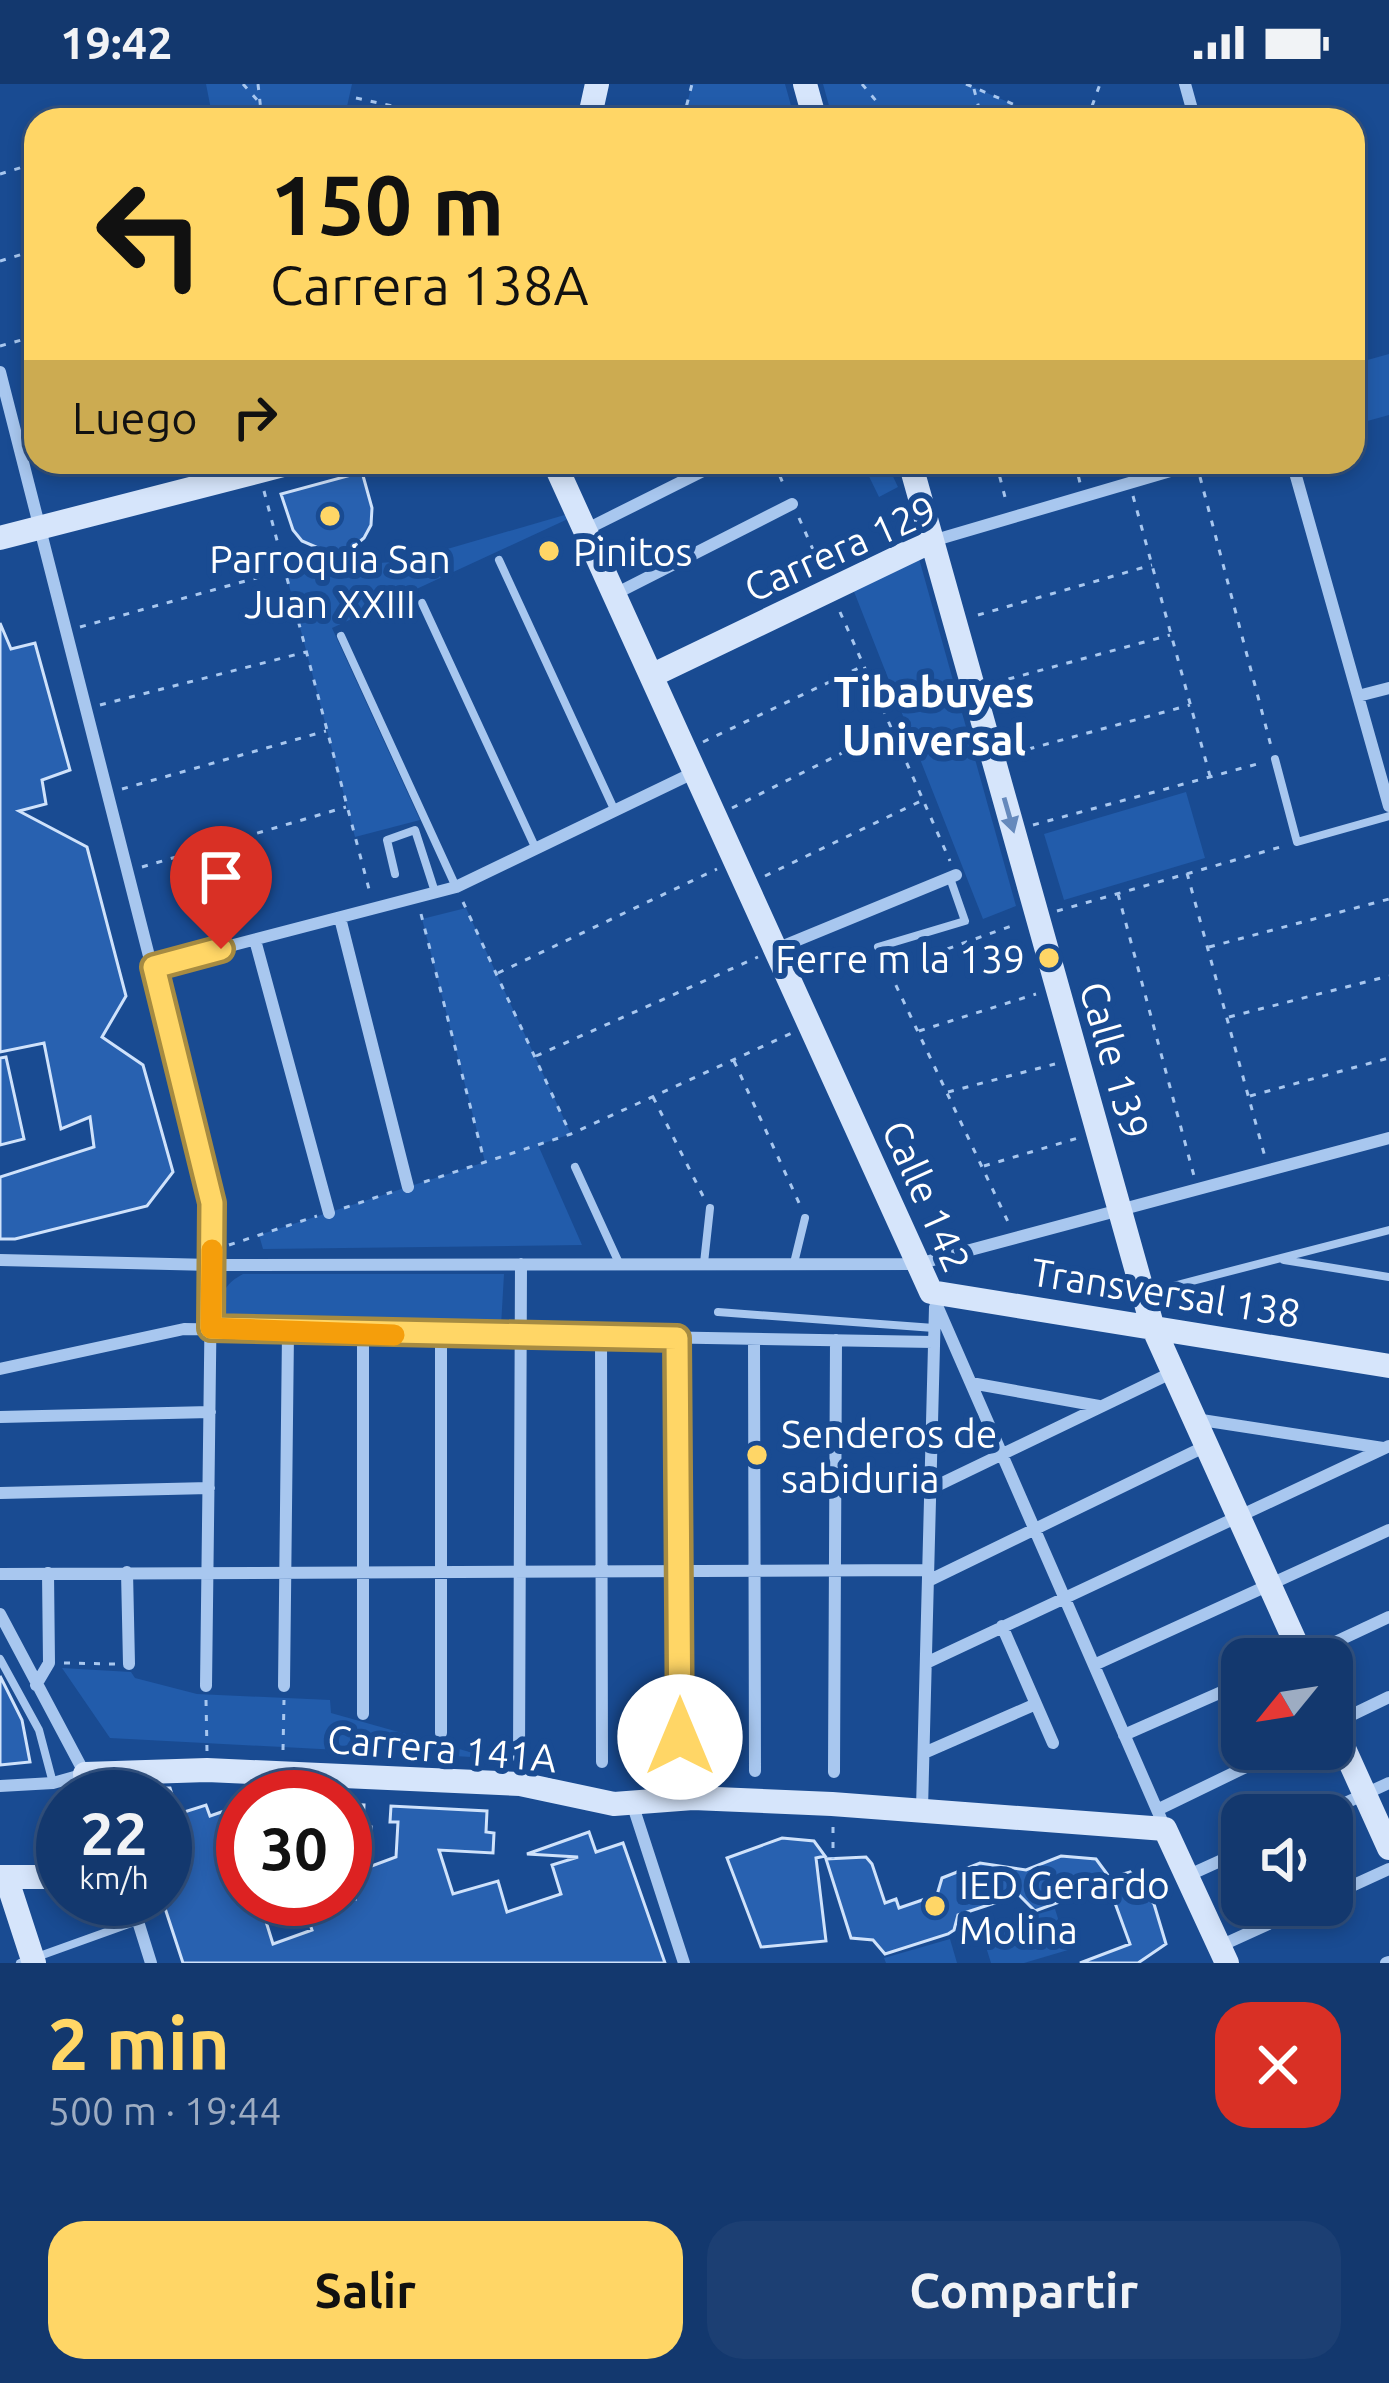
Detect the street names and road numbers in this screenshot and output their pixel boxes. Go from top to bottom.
street label: Carrera 129 [738,487,942,609]
street label: Calle 139 [1072,977,1158,1143]
street label: Calle 142 [875,1114,979,1278]
street label: Transversal 138 [1028,1250,1304,1334]
street label: Carrera 141A [326,1717,558,1779]

